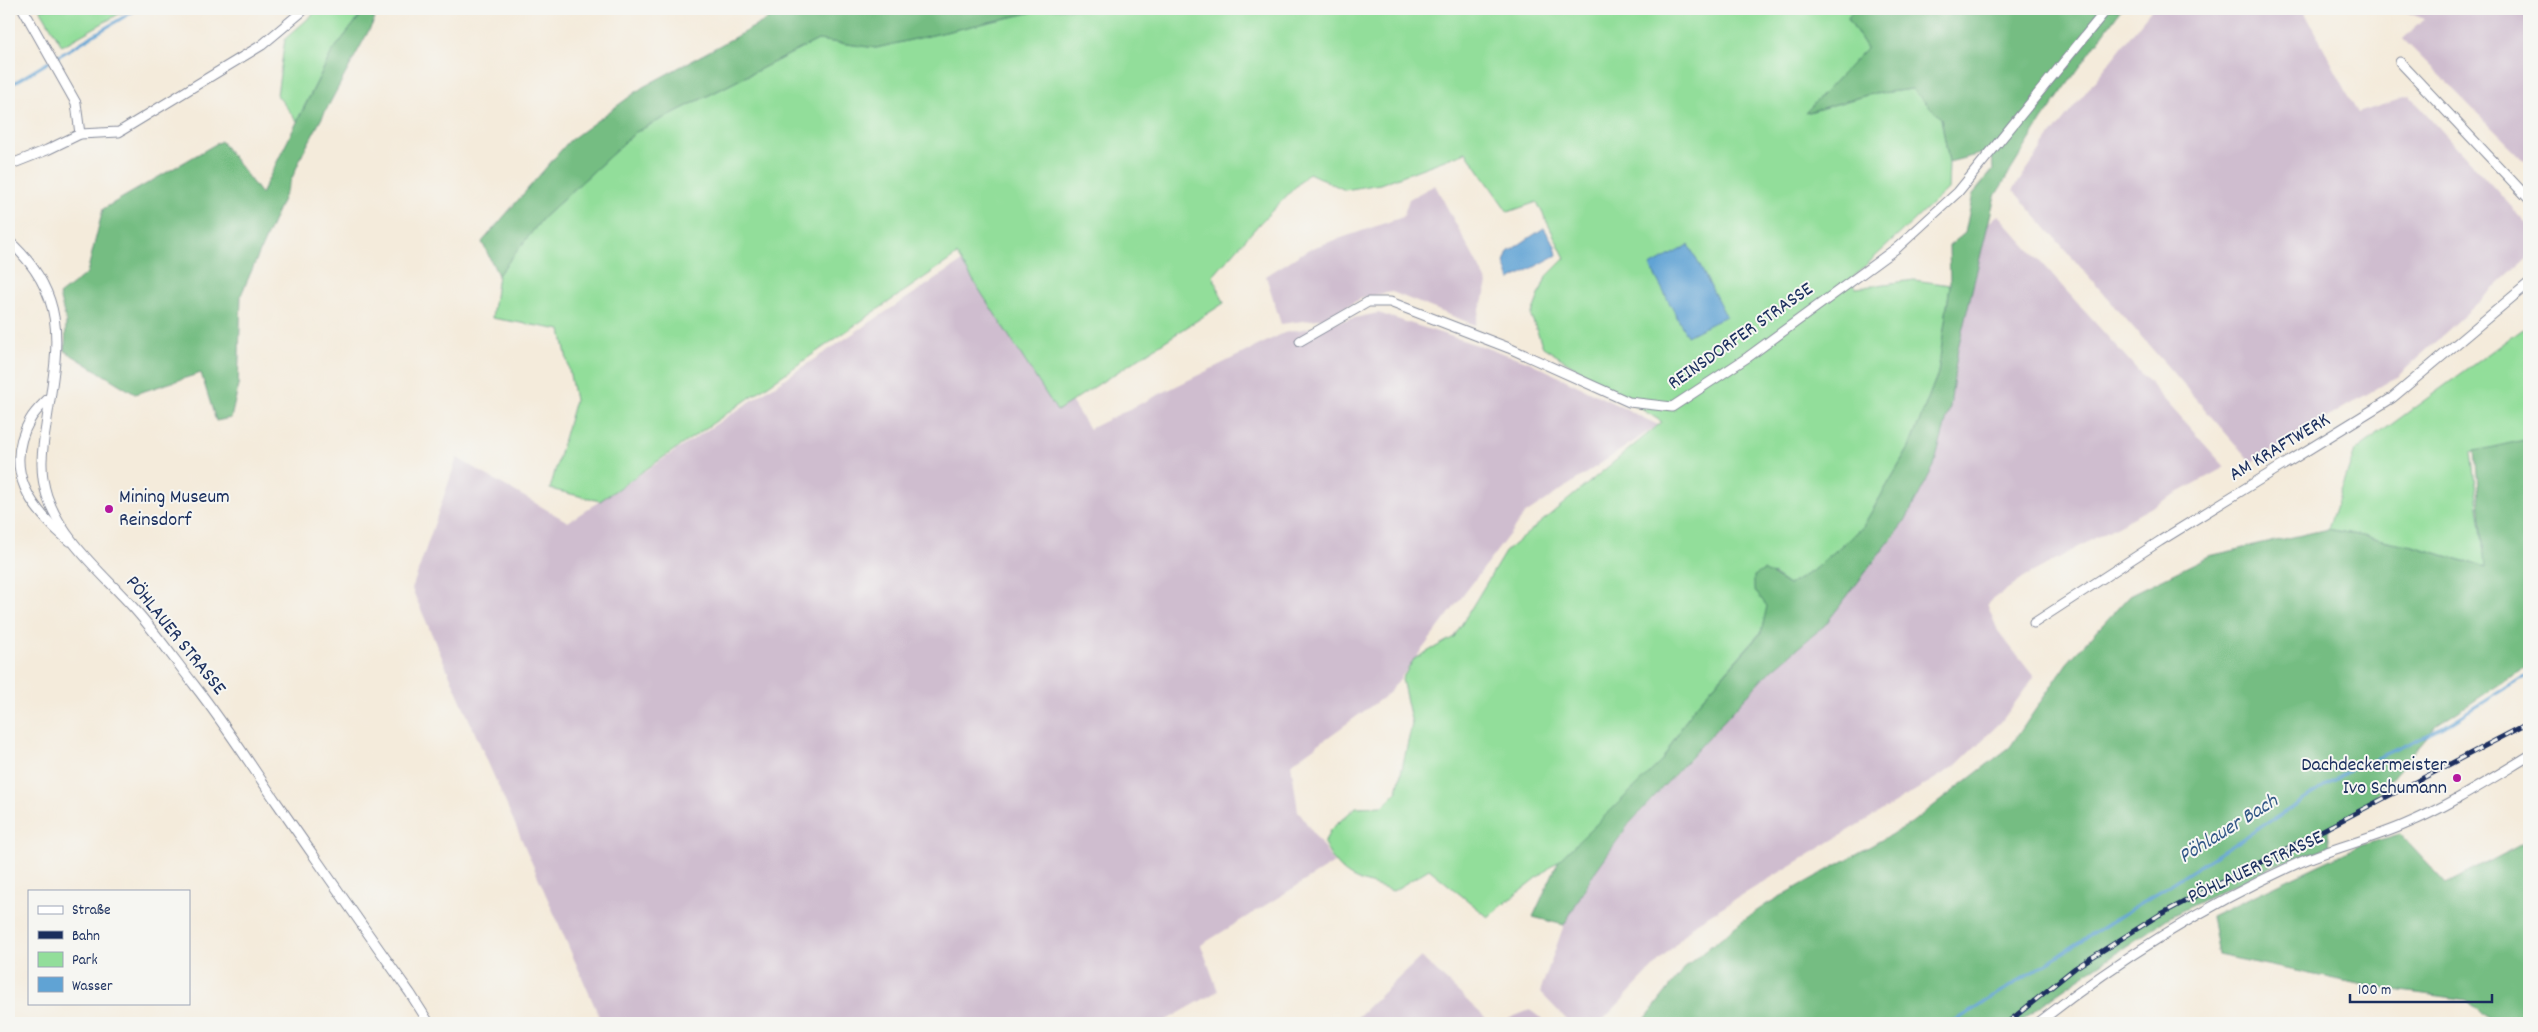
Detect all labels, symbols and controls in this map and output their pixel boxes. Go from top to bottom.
street label: REINSDORFER STRASSE [1663,276,1819,398]
street label: AM KRAFTWERK [2224,407,2336,489]
place label: Mining Museum Reinsdorf [119,484,230,535]
marker: Mining Museum Reinsdorf [103,503,115,515]
street label: PÖHLAUER STRASSE [118,570,232,702]
place label: Dachdeckermeister Ivo Schumann [2301,752,2448,803]
marker: Dachdeckermeister Ivo Schumann [2451,772,2463,784]
water label: Pöhlauer Bach [2174,787,2286,872]
street label: PÖHLAUER STRASSE [2184,824,2328,912]
legend [28,890,190,1004]
text: Straße [72,900,111,922]
text: Bahn [72,926,100,948]
text: Park [72,950,98,972]
scale bar [2350,972,2493,1004]
text: Wasser [72,976,113,998]
text: 100 m [2358,980,2391,1002]

